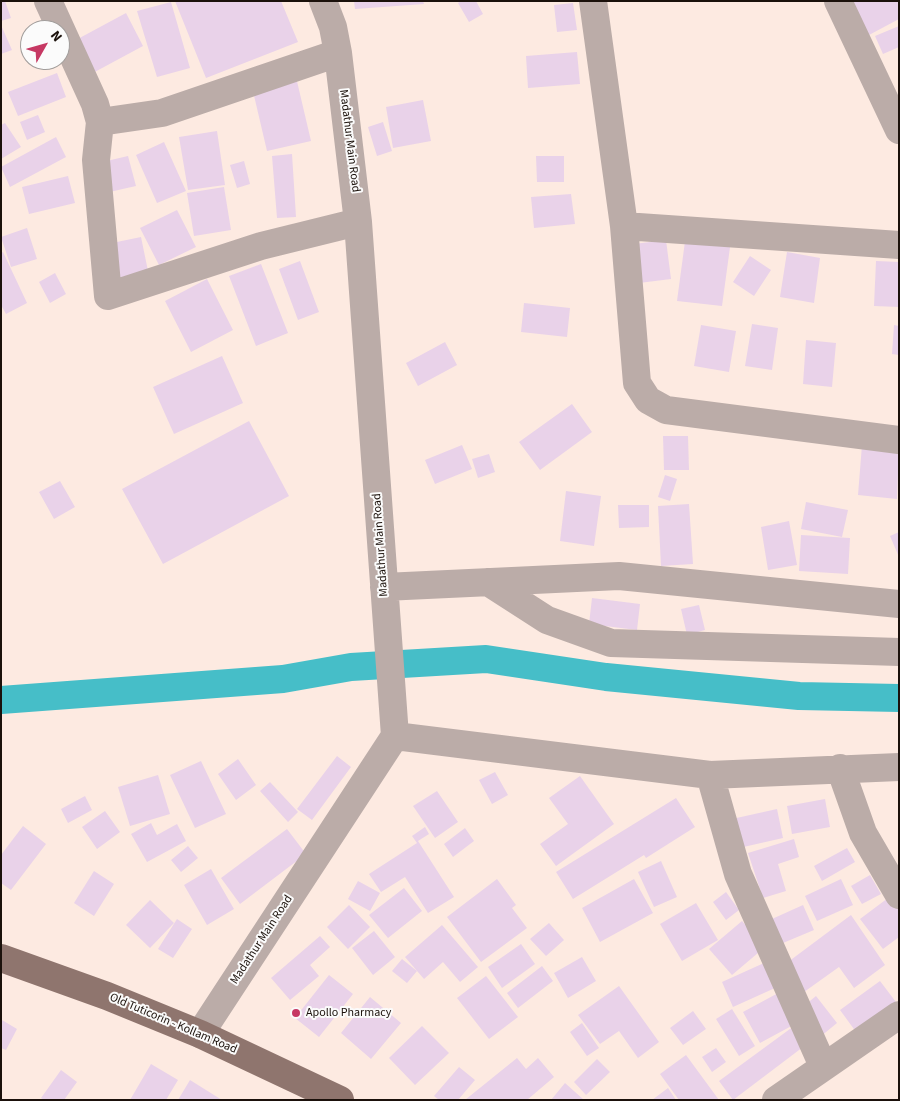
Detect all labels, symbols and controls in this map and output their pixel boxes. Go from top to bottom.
north arrow [20,20,70,70]
text: N [45,27,67,46]
street label: Madathur Main Road [336,89,362,193]
street label: Madathur Main Road [370,493,392,597]
street label: Madathur Main Road [228,893,296,987]
street label: Old Tuticorin - Kollam Road [107,991,239,1057]
place label: Apollo Pharmacy [306,1006,391,1020]
marker: Apollo Pharmacy [290,1007,302,1019]

